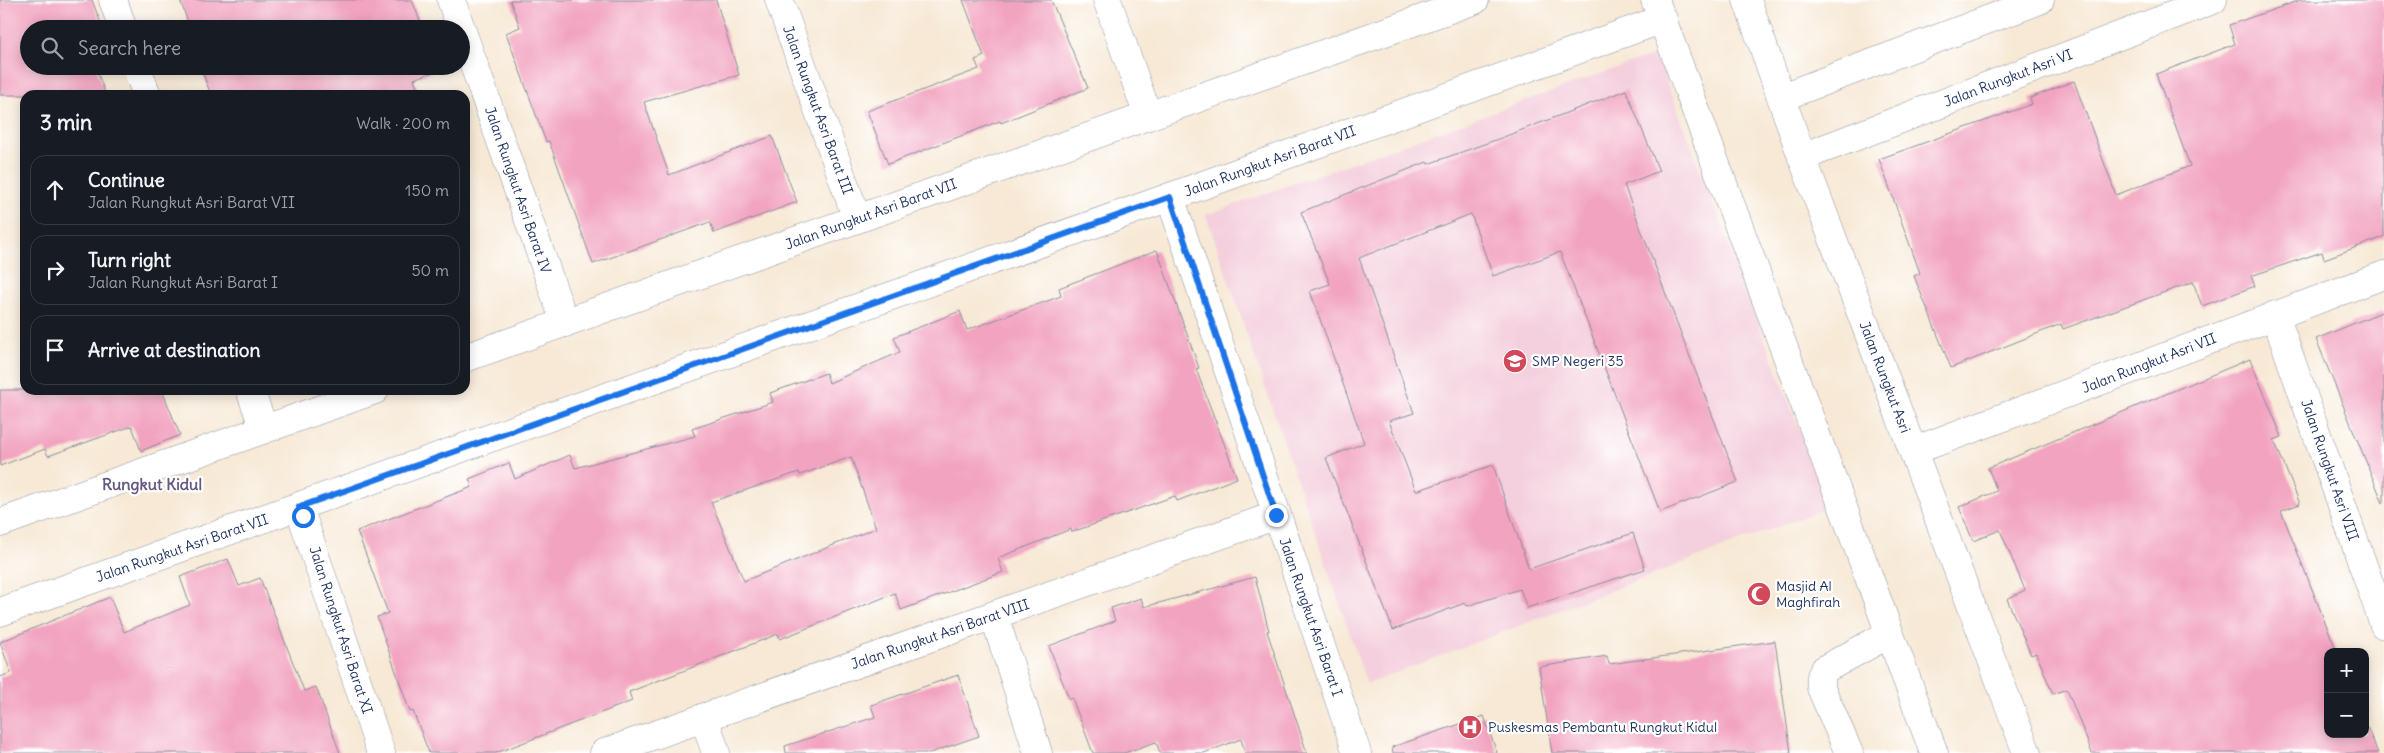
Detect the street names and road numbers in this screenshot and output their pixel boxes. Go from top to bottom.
street label: Jalan Rungkut Asri Barat III [779,23,857,197]
street label: Jalan Rungkut Asri VI [1941,45,2075,111]
street label: Jalan Rungkut Asri Barat IV [481,104,555,276]
street label: Jalan Rungkut Asri Barat VII [1182,122,1358,200]
street label: Jalan Rungkut Asri Barat VII [783,175,959,253]
street label: Jalan Rungkut Asri [1855,319,1915,435]
street label: Jalan Rungkut Asri VII [2079,329,2219,397]
street label: Jalan Rungkut Asri VIII [2297,397,2363,543]
street label: Jalan Rungkut Asri Barat VII [93,510,271,586]
street label: Jalan Rungkut Asri Barat I [1275,535,1347,699]
street label: Jalan Rungkut Asri Barat XI [305,544,377,716]
street label: Jalan Rungkut Asri Barat VIII [849,595,1031,673]

